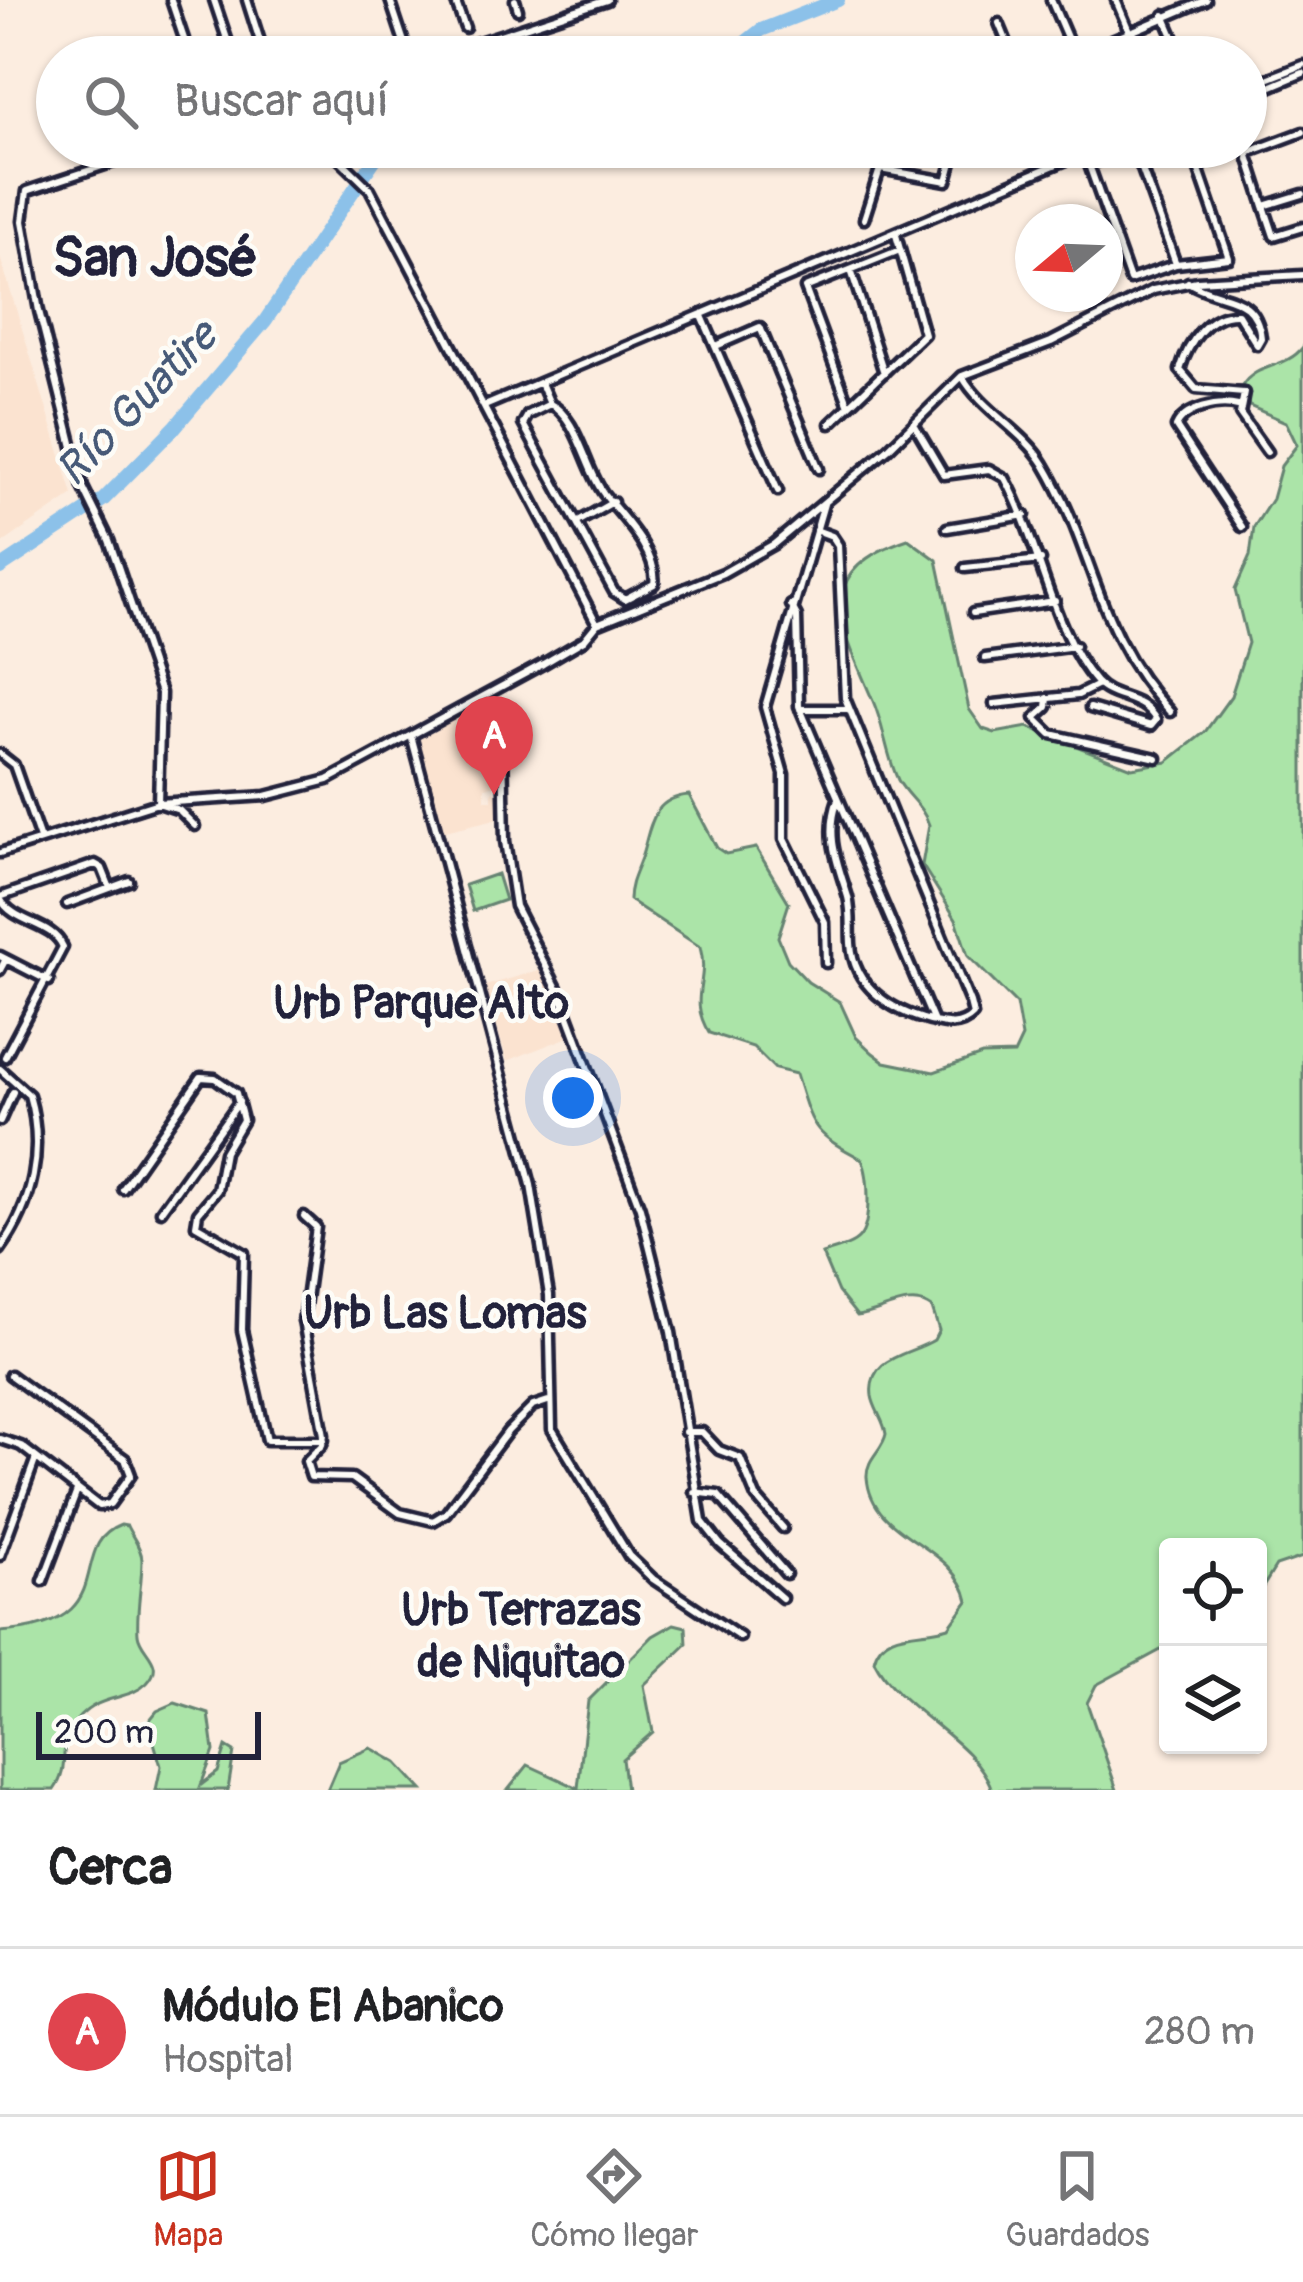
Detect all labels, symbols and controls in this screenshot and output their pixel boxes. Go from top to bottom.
search box [36,36,1267,168]
icon: search [78,69,144,135]
text: Buscar aquí [174,74,389,130]
north arrow [1015,204,1123,312]
district label: San José [53,225,257,293]
water label: Río Guatire [45,307,232,498]
pin: A [455,696,533,795]
district label: Urb Parque Alto [273,976,569,1032]
your location [543,1068,603,1128]
district label: Urb Las Lomas [303,1286,587,1342]
map controls [1159,1538,1267,1754]
button: locate [1159,1538,1267,1646]
district label: Urb Terrazas de Niquitao [401,1583,642,1691]
button: layers [1159,1646,1267,1754]
scale bar [36,1706,261,1759]
text: 200 m [54,1712,154,1753]
text: Cerca [48,1836,172,1900]
text: Módulo El Abanico [162,1979,504,2035]
text: A [74,2007,100,2056]
text: 280 m [1144,2007,1255,2056]
text: Hospital [162,2035,294,2084]
tab: Mapa [153,2143,223,2256]
tab: Cómo llegar [530,2143,698,2256]
tab: Guardados [1005,2143,1150,2256]

